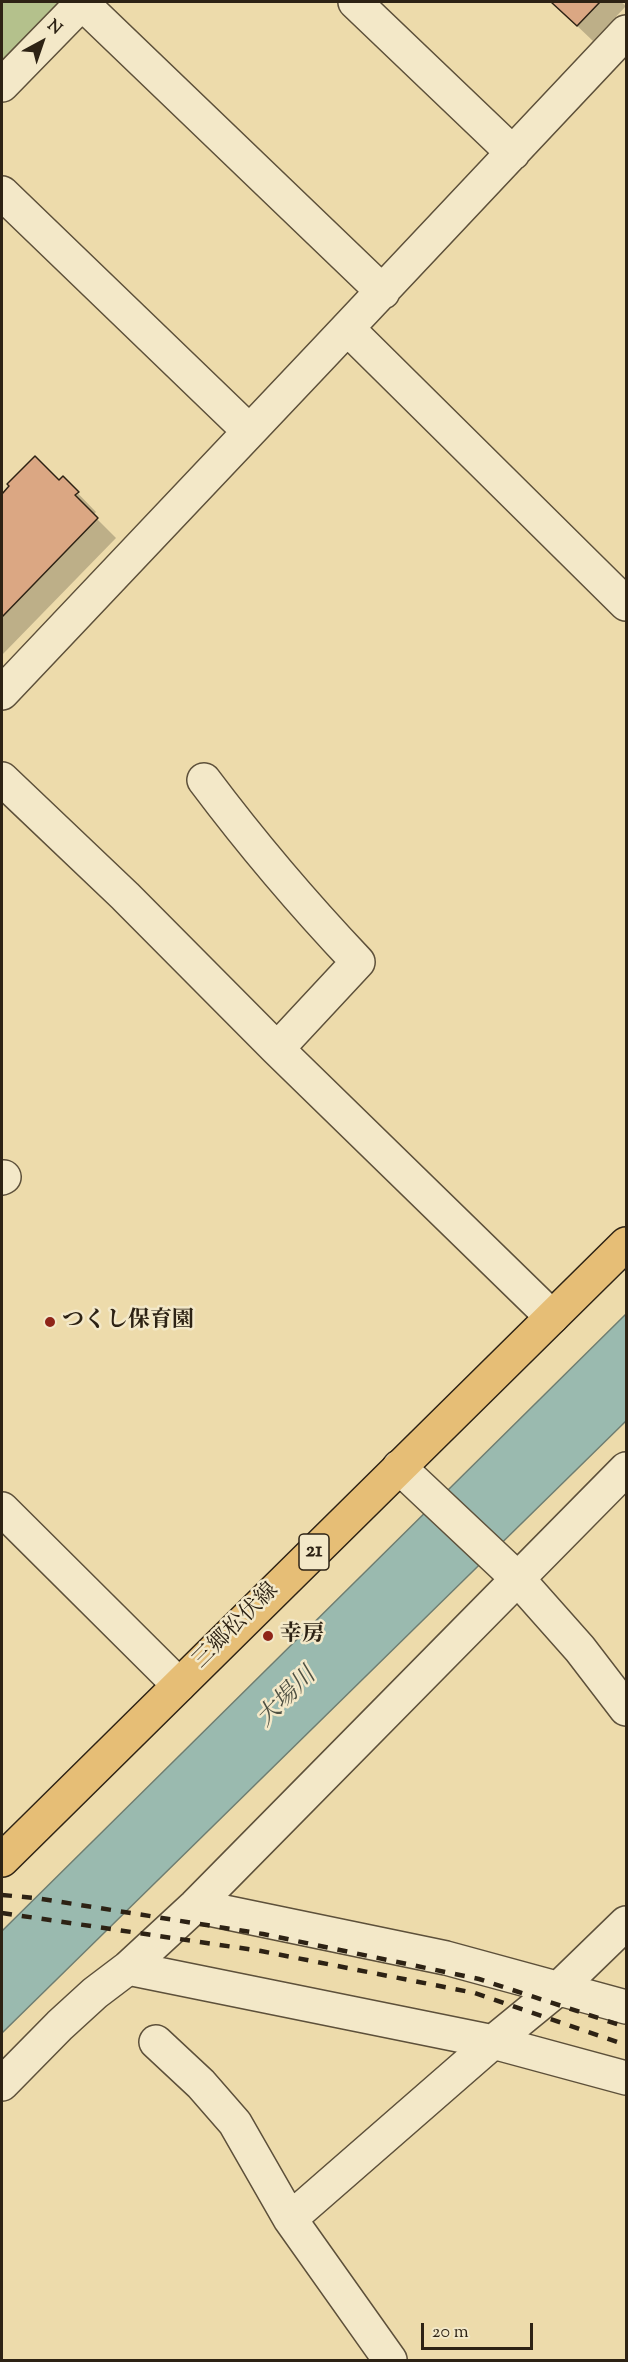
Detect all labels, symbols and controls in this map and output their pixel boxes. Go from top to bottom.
north arrow [12,12,72,72]
text: N [42,15,66,41]
place label: つくし保育園 [62,1309,194,1335]
marker: つくし保育園 [43,1315,57,1329]
road number: 21 [299,1534,329,1570]
street label: 三郷松伏線 [189,1579,285,1675]
place label: 幸房 [280,1623,324,1649]
marker: 幸房 [261,1629,275,1643]
water label: 大場川 [252,1663,324,1735]
scale bar [424,2311,536,2349]
text: 20 m [432,2320,469,2346]

